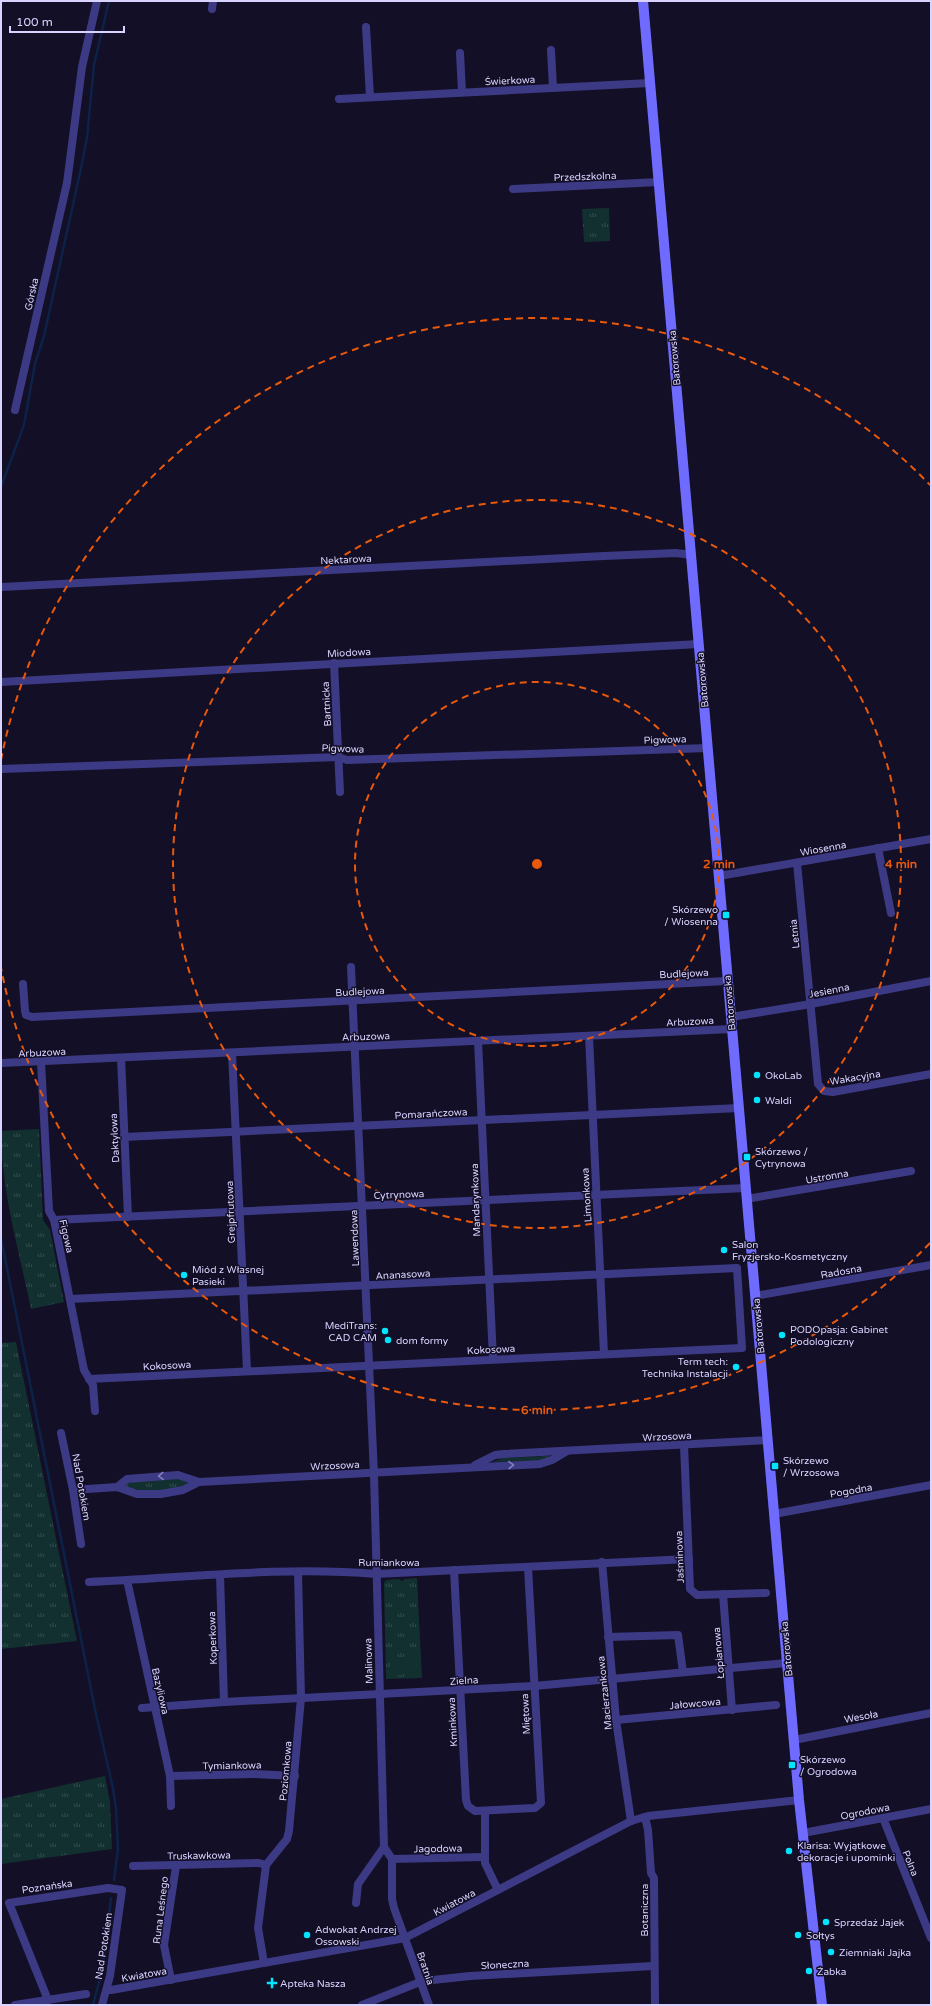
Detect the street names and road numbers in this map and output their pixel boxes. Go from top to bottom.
street label: Świerkowa [484,74,536,88]
street label: Przedszkolna [553,170,617,184]
street label: Górska [22,277,42,312]
street label: Batorowska [667,330,683,386]
street label: Nektarowa [320,553,372,567]
street label: Miodowa [327,646,371,660]
street label: Batorowska [695,652,711,708]
street label: Bartnicka [320,681,334,727]
street label: Pigwowa [643,733,687,747]
street label: Pigwowa [321,742,365,756]
street label: Wiosenna [799,839,847,859]
street label: Letnia [787,919,803,949]
street label: Budlejowa [659,967,709,981]
street label: Batorowska [722,975,738,1031]
street label: Jesienna [808,981,850,1001]
street label: Budlejowa [335,985,385,999]
street label: Arbuzowa [666,1015,714,1029]
street label: Arbuzowa [342,1030,390,1044]
street label: Arbuzowa [18,1046,66,1060]
street label: Wakacyjna [829,1068,881,1088]
street label: Pomarańczowa [394,1106,468,1122]
street label: Daktylowa [108,1113,122,1163]
street label: Mandarynkowa [469,1163,483,1237]
street label: Limonkowa [580,1167,594,1222]
street label: Ustronna [805,1167,850,1187]
street label: Grejpfrutowa [224,1180,238,1244]
street label: Cytrynowa [374,1188,425,1202]
street label: Lawendowa [348,1209,362,1267]
street label: Figowa [56,1218,76,1254]
street label: Radosna [820,1262,863,1282]
street label: Ananasowa [375,1268,431,1282]
street label: Batorowska [751,1298,767,1354]
street label: Kokosowa [467,1343,516,1357]
street label: Kokosowa [143,1359,192,1373]
street label: Wrzosowa [642,1430,692,1444]
street label: Nad Potokiem [69,1453,93,1522]
street label: Wrzosowa [310,1459,360,1473]
street label: Pogodna [829,1481,873,1501]
street label: Jaśminowa [673,1531,687,1583]
street label: Rumiankowa [358,1557,420,1569]
street label: Koperkowa [206,1611,220,1665]
street label: Batorowska [779,1621,795,1677]
street label: Łopianowa [711,1627,727,1679]
street label: Malinowa [362,1638,376,1684]
street label: Macierzankowa [595,1655,615,1730]
street label: Bazyliowa [149,1667,171,1716]
street label: Zielna [449,1674,479,1688]
street label: Miętowa [519,1693,533,1735]
street label: Jałowcowa [669,1696,721,1712]
street label: Kminkowa [446,1697,460,1747]
street label: Wesoła [843,1708,879,1726]
street label: Poziomkowa [277,1741,295,1802]
street label: Tymiankowa [202,1759,262,1773]
street label: Ogrodowa [840,1801,891,1823]
street label: Jagodowa [414,1843,462,1855]
street label: Truskawkowa [167,1849,231,1863]
street label: Polna [899,1849,921,1878]
street label: Runa Leśnego [151,1876,171,1945]
street label: Poznańska [21,1877,73,1896]
street label: Botaniczna [639,1884,651,1936]
street label: Kwiatowa [431,1887,478,1919]
street label: Nad Potokiem [93,1912,115,1981]
street label: Bratnia [414,1950,436,1986]
street label: Słoneczna [480,1958,530,1972]
street label: Kwiatowa [121,1965,168,1985]

